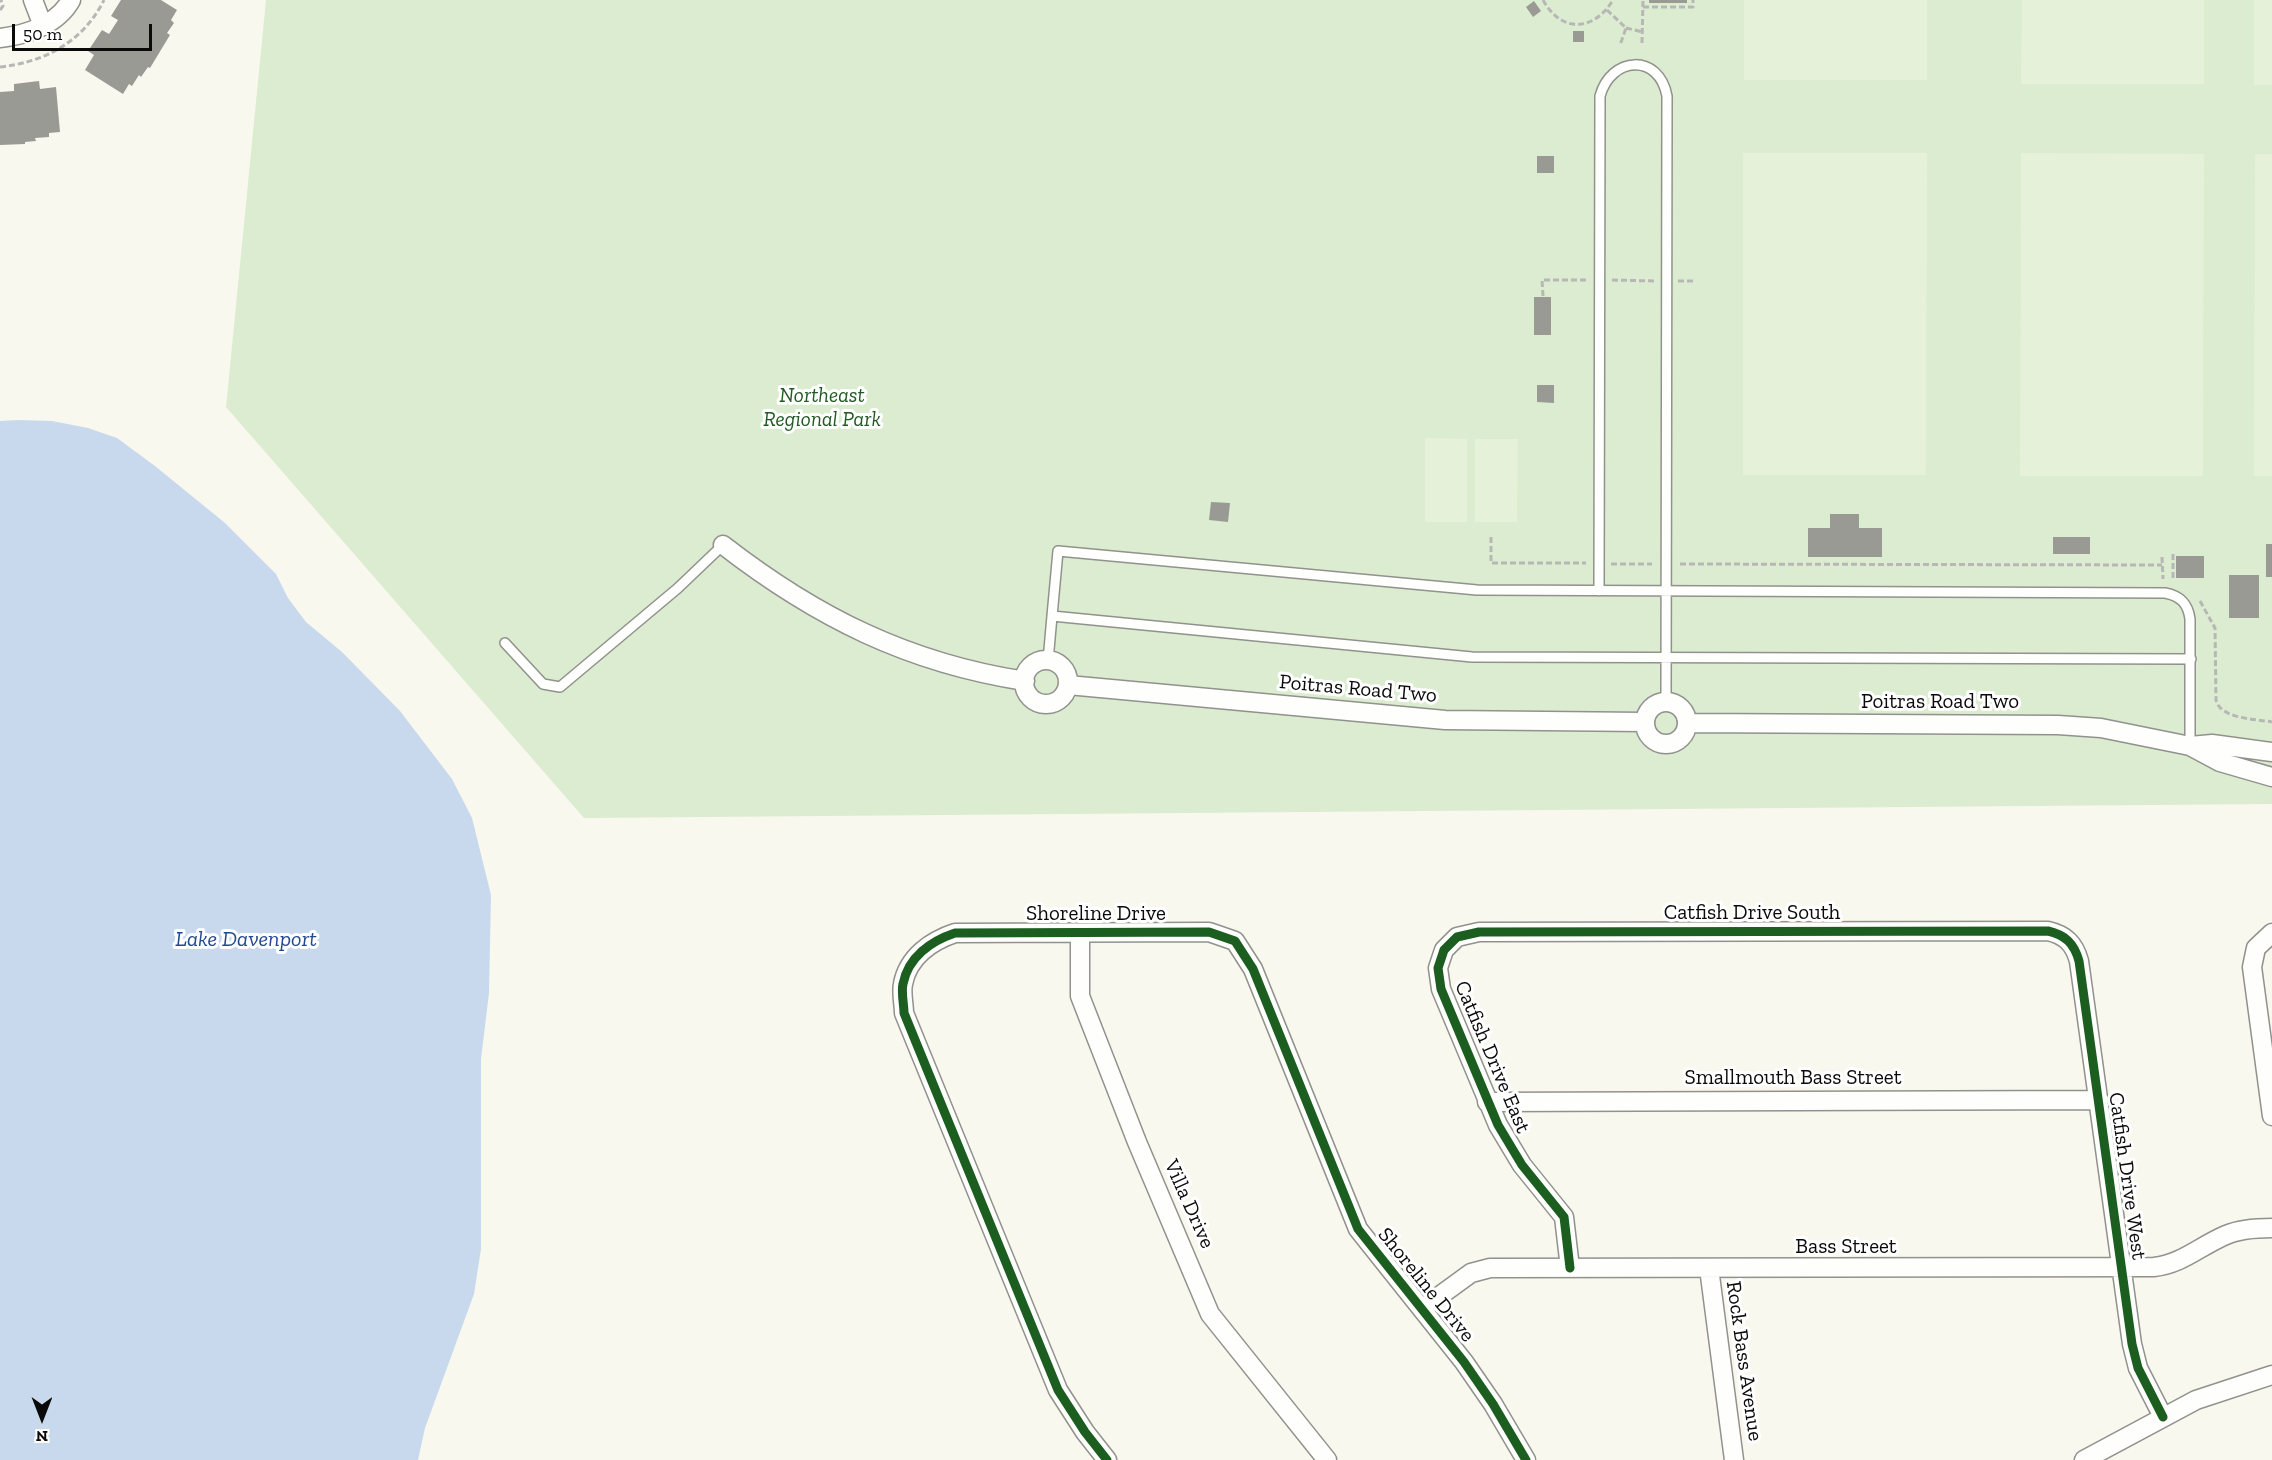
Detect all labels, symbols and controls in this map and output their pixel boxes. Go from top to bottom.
scale bar [15,12,154,50]
text: 50 m [23,23,62,45]
park label: Northeast Regional Park [763,383,881,433]
street label: Poitras Road Two [1278,670,1438,708]
street label: Poitras Road Two [1861,689,2019,715]
street label: Catfish Drive South [1664,900,1840,926]
street label: Shoreline Drive [1026,901,1166,927]
water label: Lake Davenport [175,927,317,953]
street label: Catfish Drive East [1449,977,1535,1137]
street label: Smallmouth Bass Street [1685,1065,1901,1091]
street label: Catfish Drive West [2103,1091,2151,1261]
street label: Villa Drive [1158,1156,1220,1252]
street label: Shoreline Drive [1372,1223,1480,1347]
street label: Bass Street [1795,1234,1897,1260]
street label: Rock Bass Avenue [1720,1279,1768,1443]
north arrow [12,1388,72,1448]
text: N [36,1427,48,1446]

